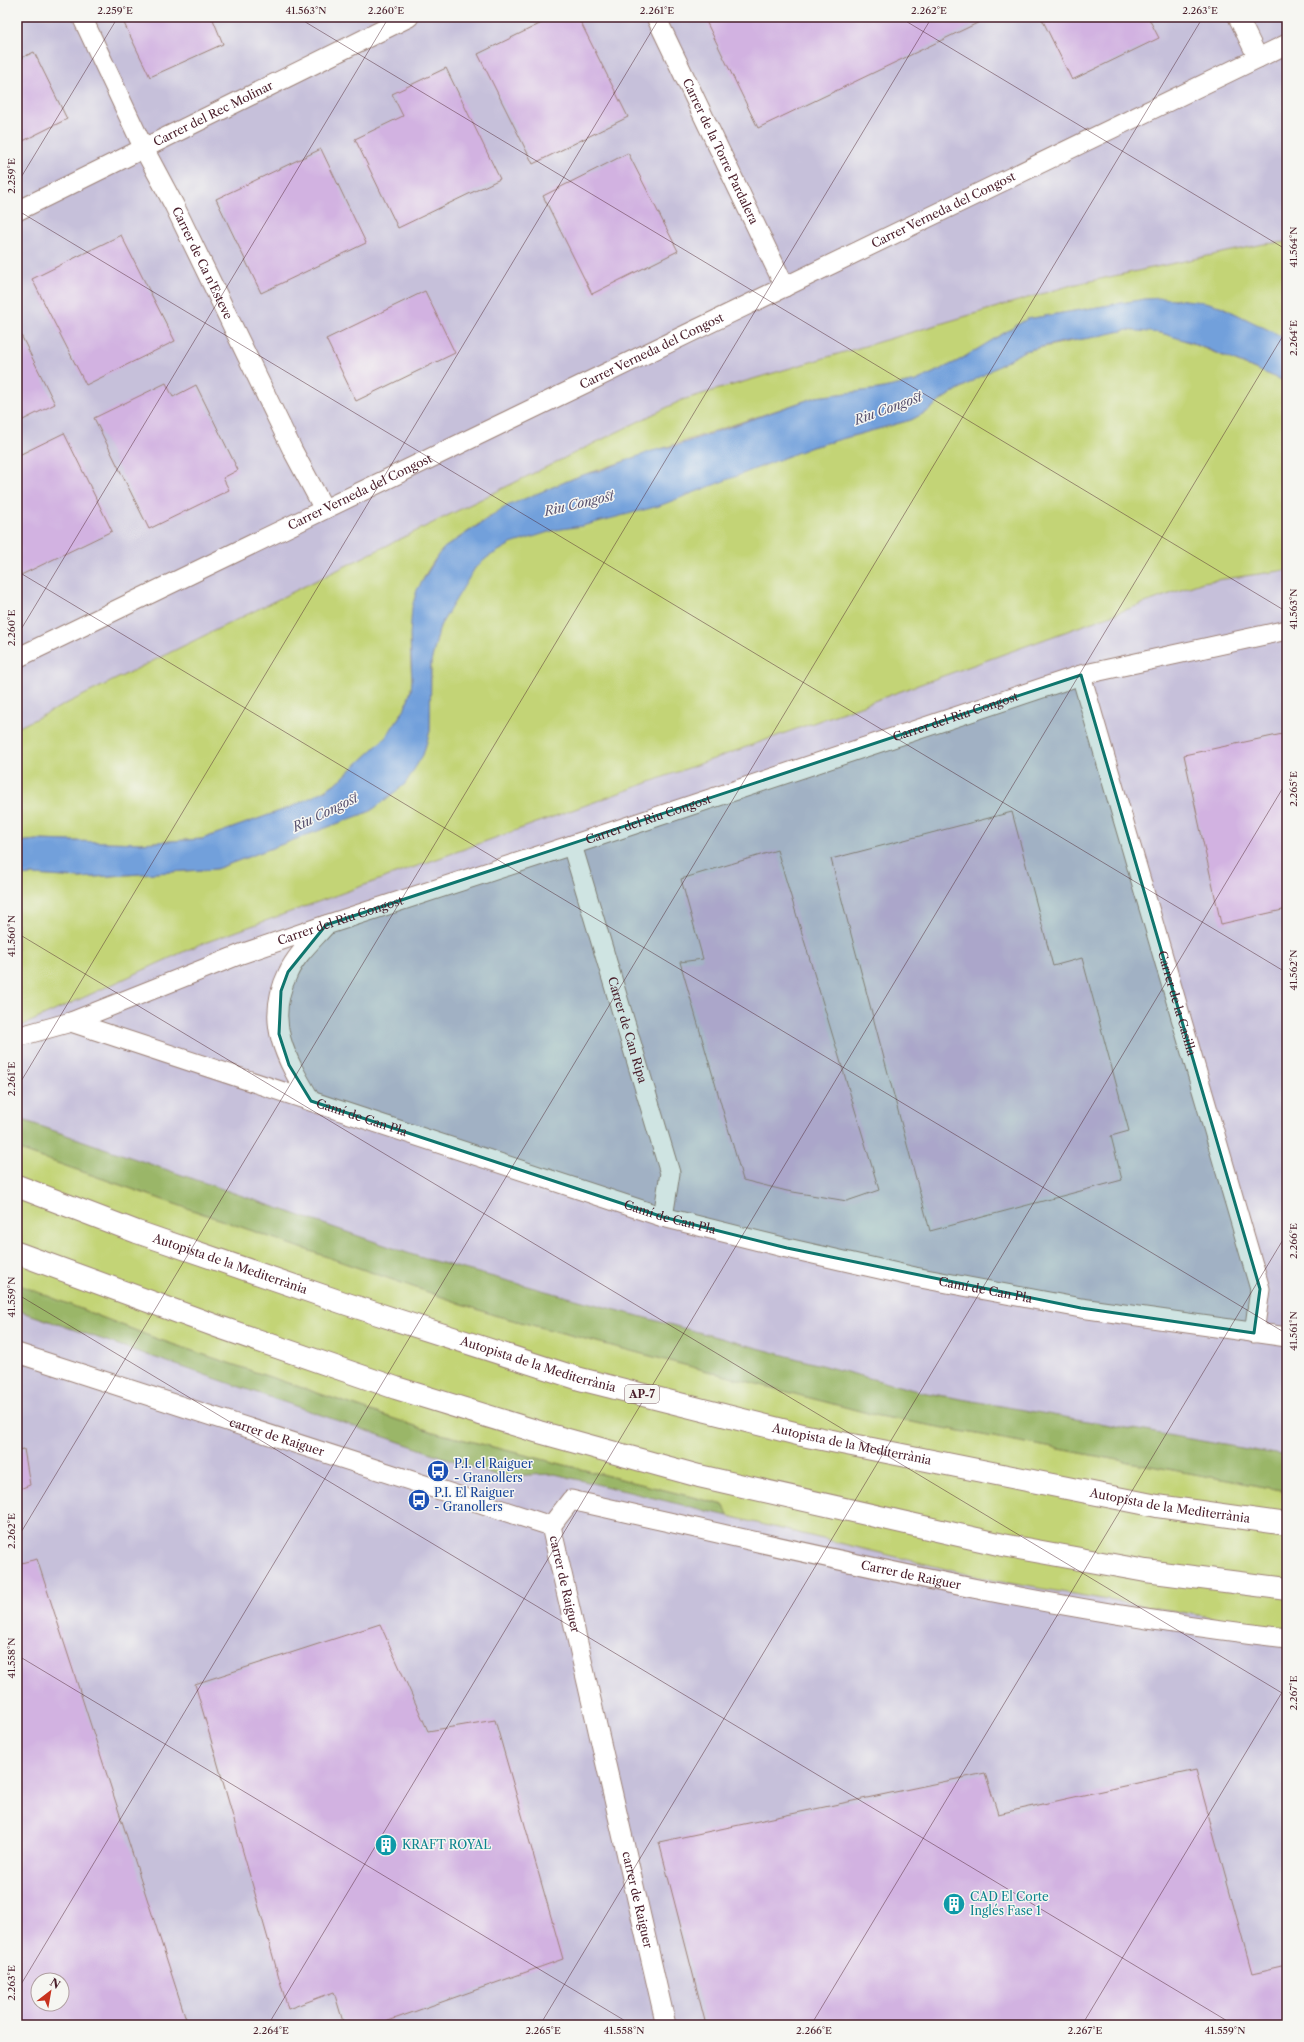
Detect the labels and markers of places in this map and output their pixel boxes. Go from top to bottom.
place label: P.I. el Raiguer - Granollers [454,1456,533,1485]
bus stop icon: P.I. el Raiguer - Granollers [425,1458,451,1484]
place label: P.I. El Raiguer - Granollers [434,1485,514,1514]
bus stop icon: P.I. El Raiguer - Granollers [406,1487,432,1513]
building icon: KRAFT ROYAL [373,1832,399,1858]
place label: KRAFT ROYAL [402,1837,491,1852]
place label: CAD El Corte Inglés Fase 1 [970,1889,1049,1918]
building icon: CAD El Corte Inglés Fase 1 [941,1891,967,1917]

